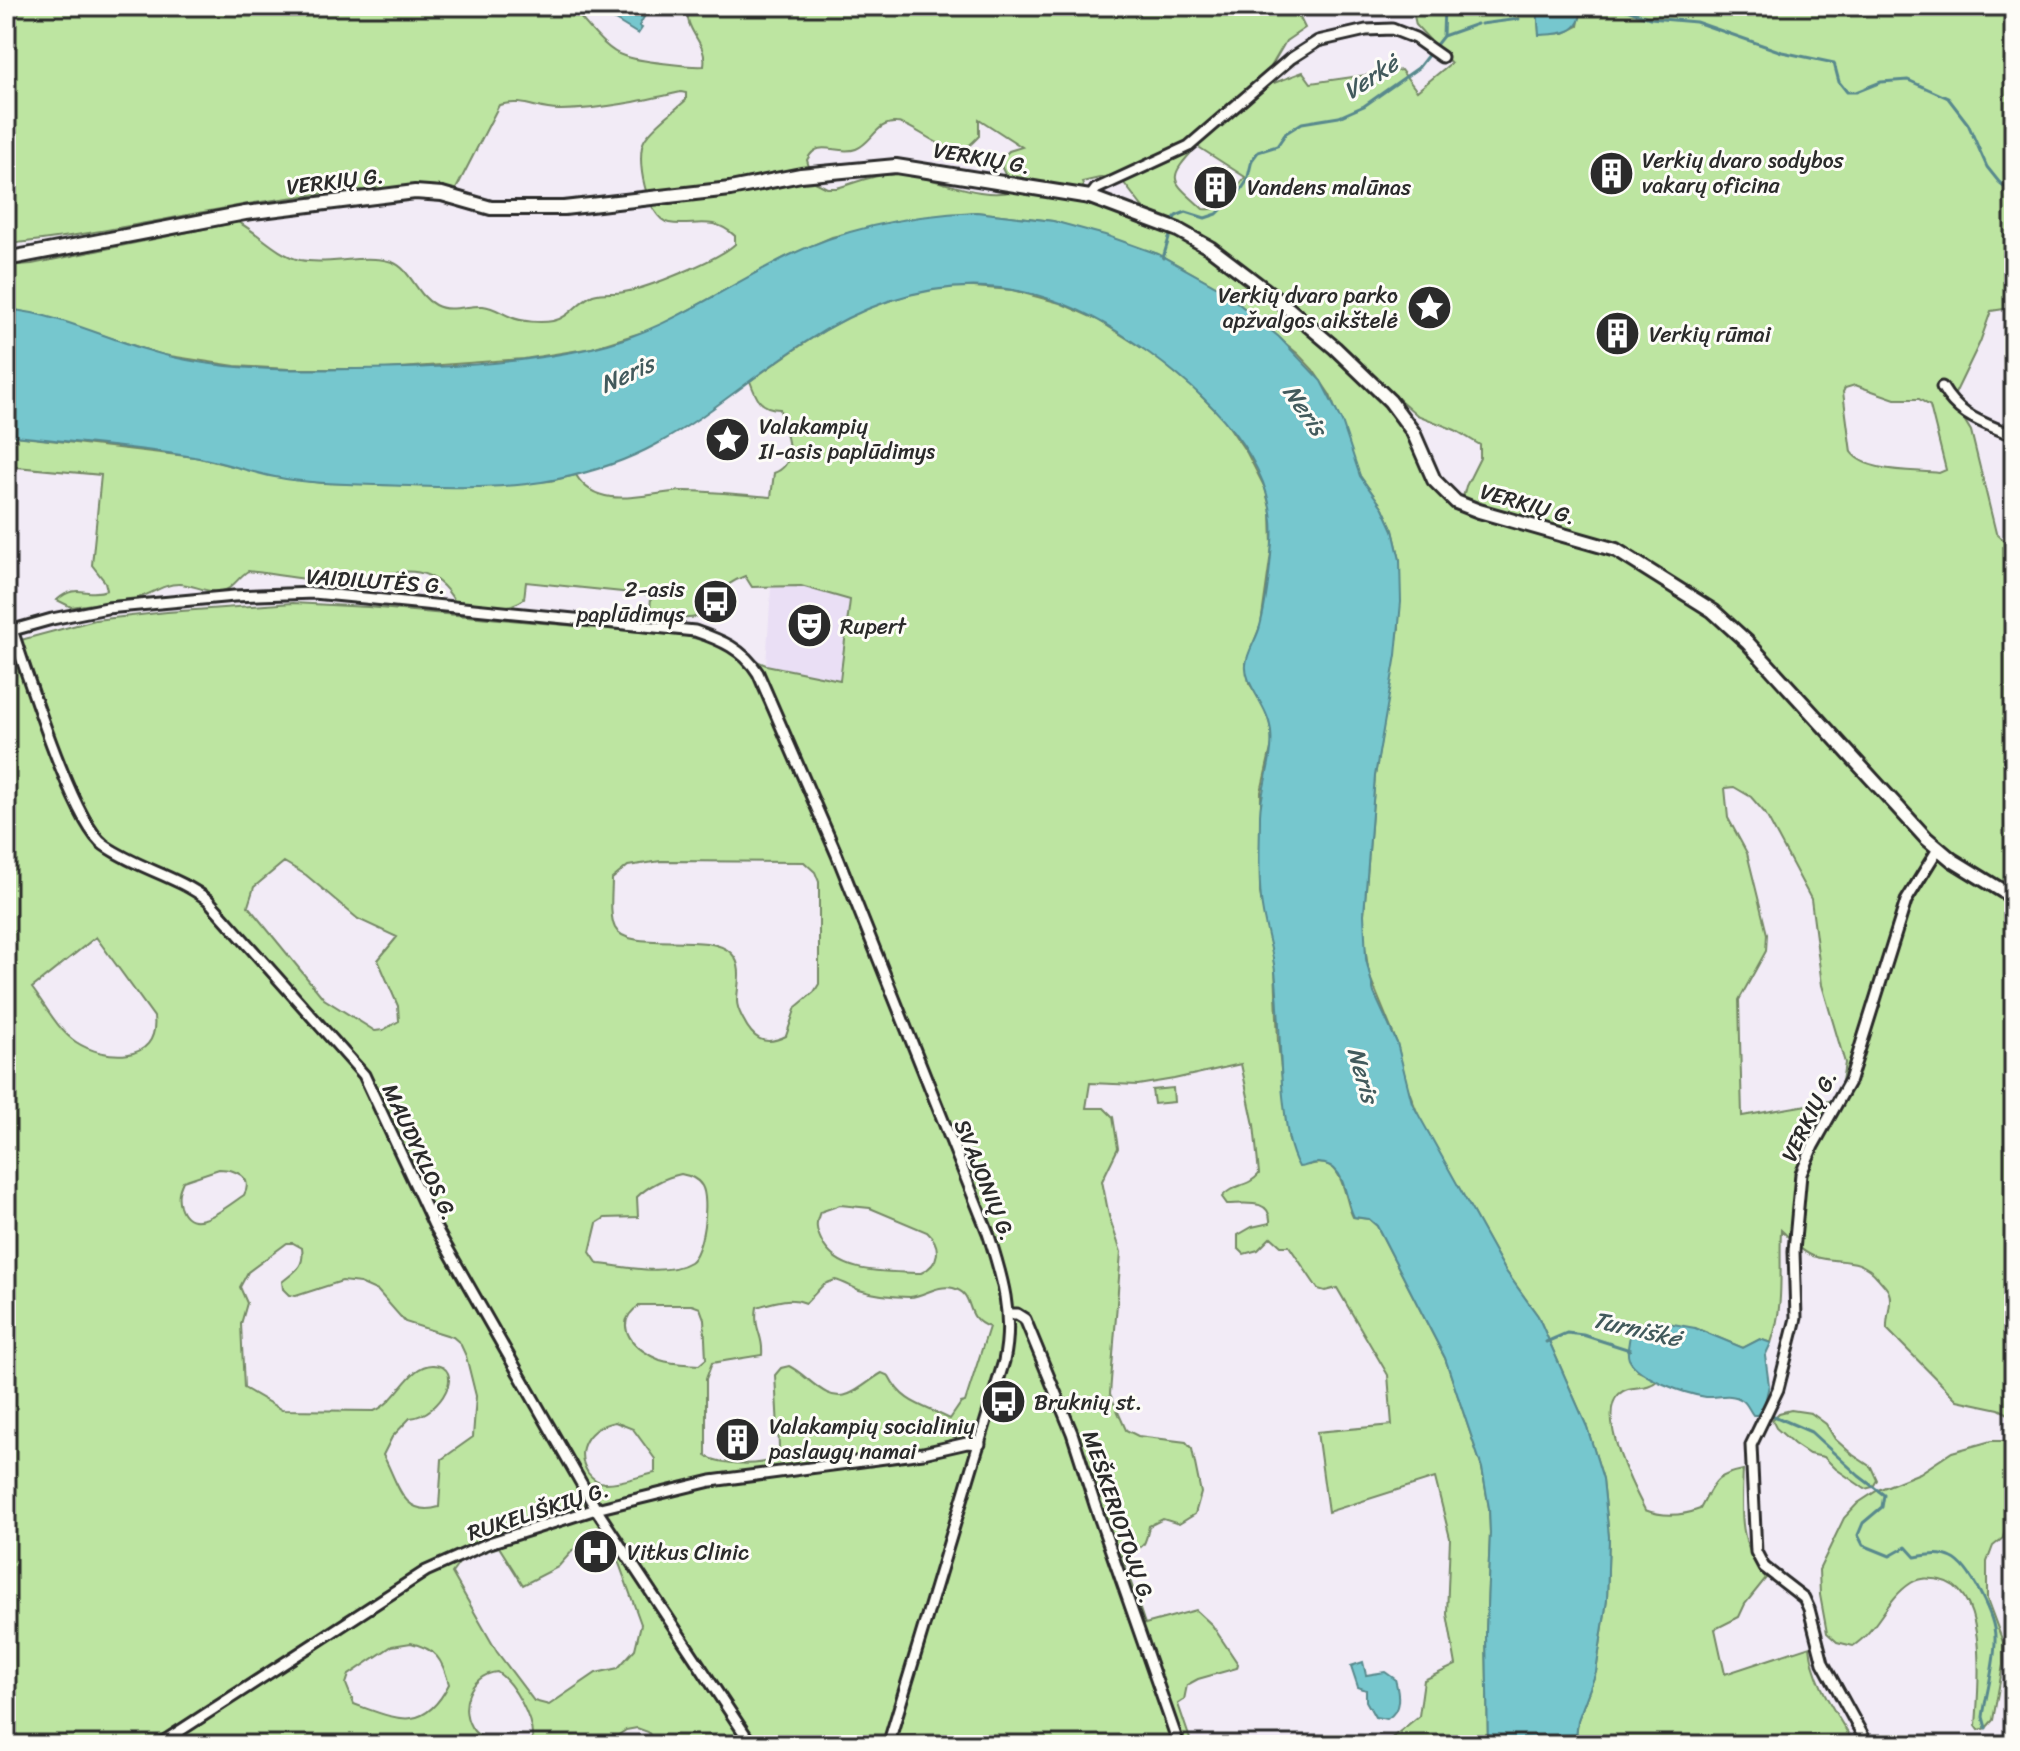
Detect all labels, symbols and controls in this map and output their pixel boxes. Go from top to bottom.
water label: Verkė [1335,42,1410,111]
street label: VERKIŲ G. [930,130,1034,186]
place label: Verkių dvaro sodybos vakarų oficina [1642,141,1845,205]
building icon: Verkių dvaro sodybos vakarų oficina [1587,149,1635,197]
street label: VERKIŲ G. [284,156,386,206]
building icon: Vandens malūnas [1192,163,1240,211]
place label: Vandens malūnas [1247,168,1412,207]
place label: Verkių dvaro parko apžvalgos aikštelė [1218,276,1398,340]
place icon: Verkių dvaro parko apžvalgos aikštelė [1405,284,1453,332]
building icon: Verkių rūmai [1594,310,1642,358]
place label: Verkių rūmai [1649,315,1772,354]
water label: Neris [593,342,664,405]
water label: Neris [1272,375,1340,448]
place label: Valakampių II-asis paplūdimys [758,407,935,471]
place icon: Valakampių II-asis paplūdimys [704,415,752,463]
street label: VERKIŲ G. [1476,472,1580,536]
street label: VAIDILUTĖS G. [305,557,447,605]
place label: 2-asis paplūdimys [576,570,686,634]
bus stop icon: 2-asis paplūdimys [692,578,740,626]
theatre icon: Rupert [785,602,833,650]
place label: Rupert [840,607,907,646]
water label: Neris [1335,1042,1392,1111]
street label: VERKIŲ G. [1770,1064,1848,1168]
street label: MAUDYKLOS G. [371,1077,469,1227]
street label: SVAJONIŲ G. [943,1113,1027,1247]
water label: Turniškė [1589,1298,1688,1360]
bus stop icon: Bruknių st. [979,1378,1027,1426]
place label: Bruknių st. [1034,1383,1142,1422]
place label: Valakampių socialinių paslaugų namai [768,1407,975,1471]
building icon: Valakampių socialinių paslaugų namai [714,1415,762,1463]
street label: MEŠKERIOTOJŲ G. [1071,1425,1167,1609]
street label: RUKELIŠKIŲ G. [462,1470,614,1552]
hospital icon: Vitkus Clinic [572,1528,620,1576]
place label: Vitkus Clinic [627,1533,749,1572]

